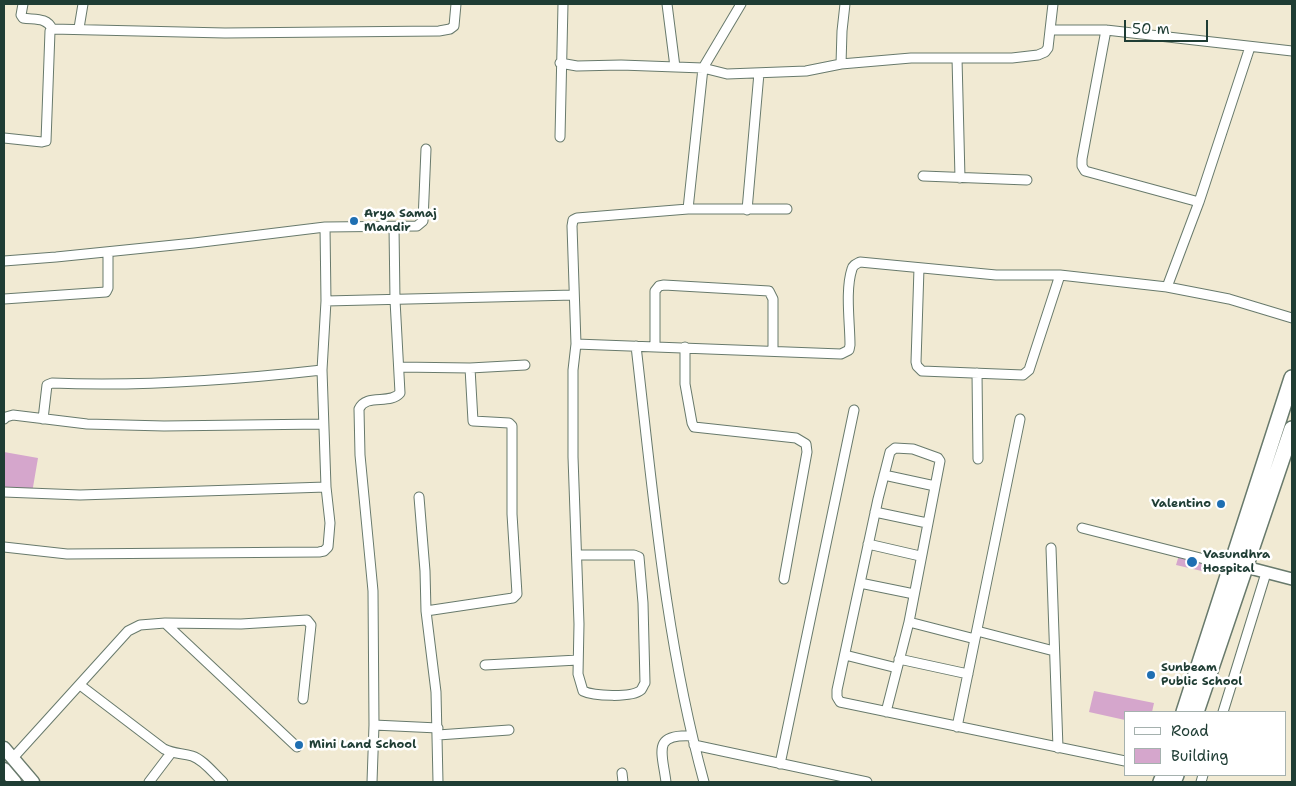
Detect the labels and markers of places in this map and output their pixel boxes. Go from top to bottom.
place label: Arya Samaj Mandir [364,207,437,235]
marker: Arya Samaj Mandir [348,215,360,227]
place label: Valentino [1151,497,1211,511]
marker: Valentino [1215,498,1227,510]
place label: Vasundhra Hospital [1203,548,1270,576]
marker: Vasundhra Hospital [1185,555,1199,569]
place label: Sunbeam Public School [1161,661,1243,689]
marker: Sunbeam Public School [1145,669,1157,681]
place label: Mini Land School [309,738,416,752]
marker: Mini Land School [293,739,305,751]

